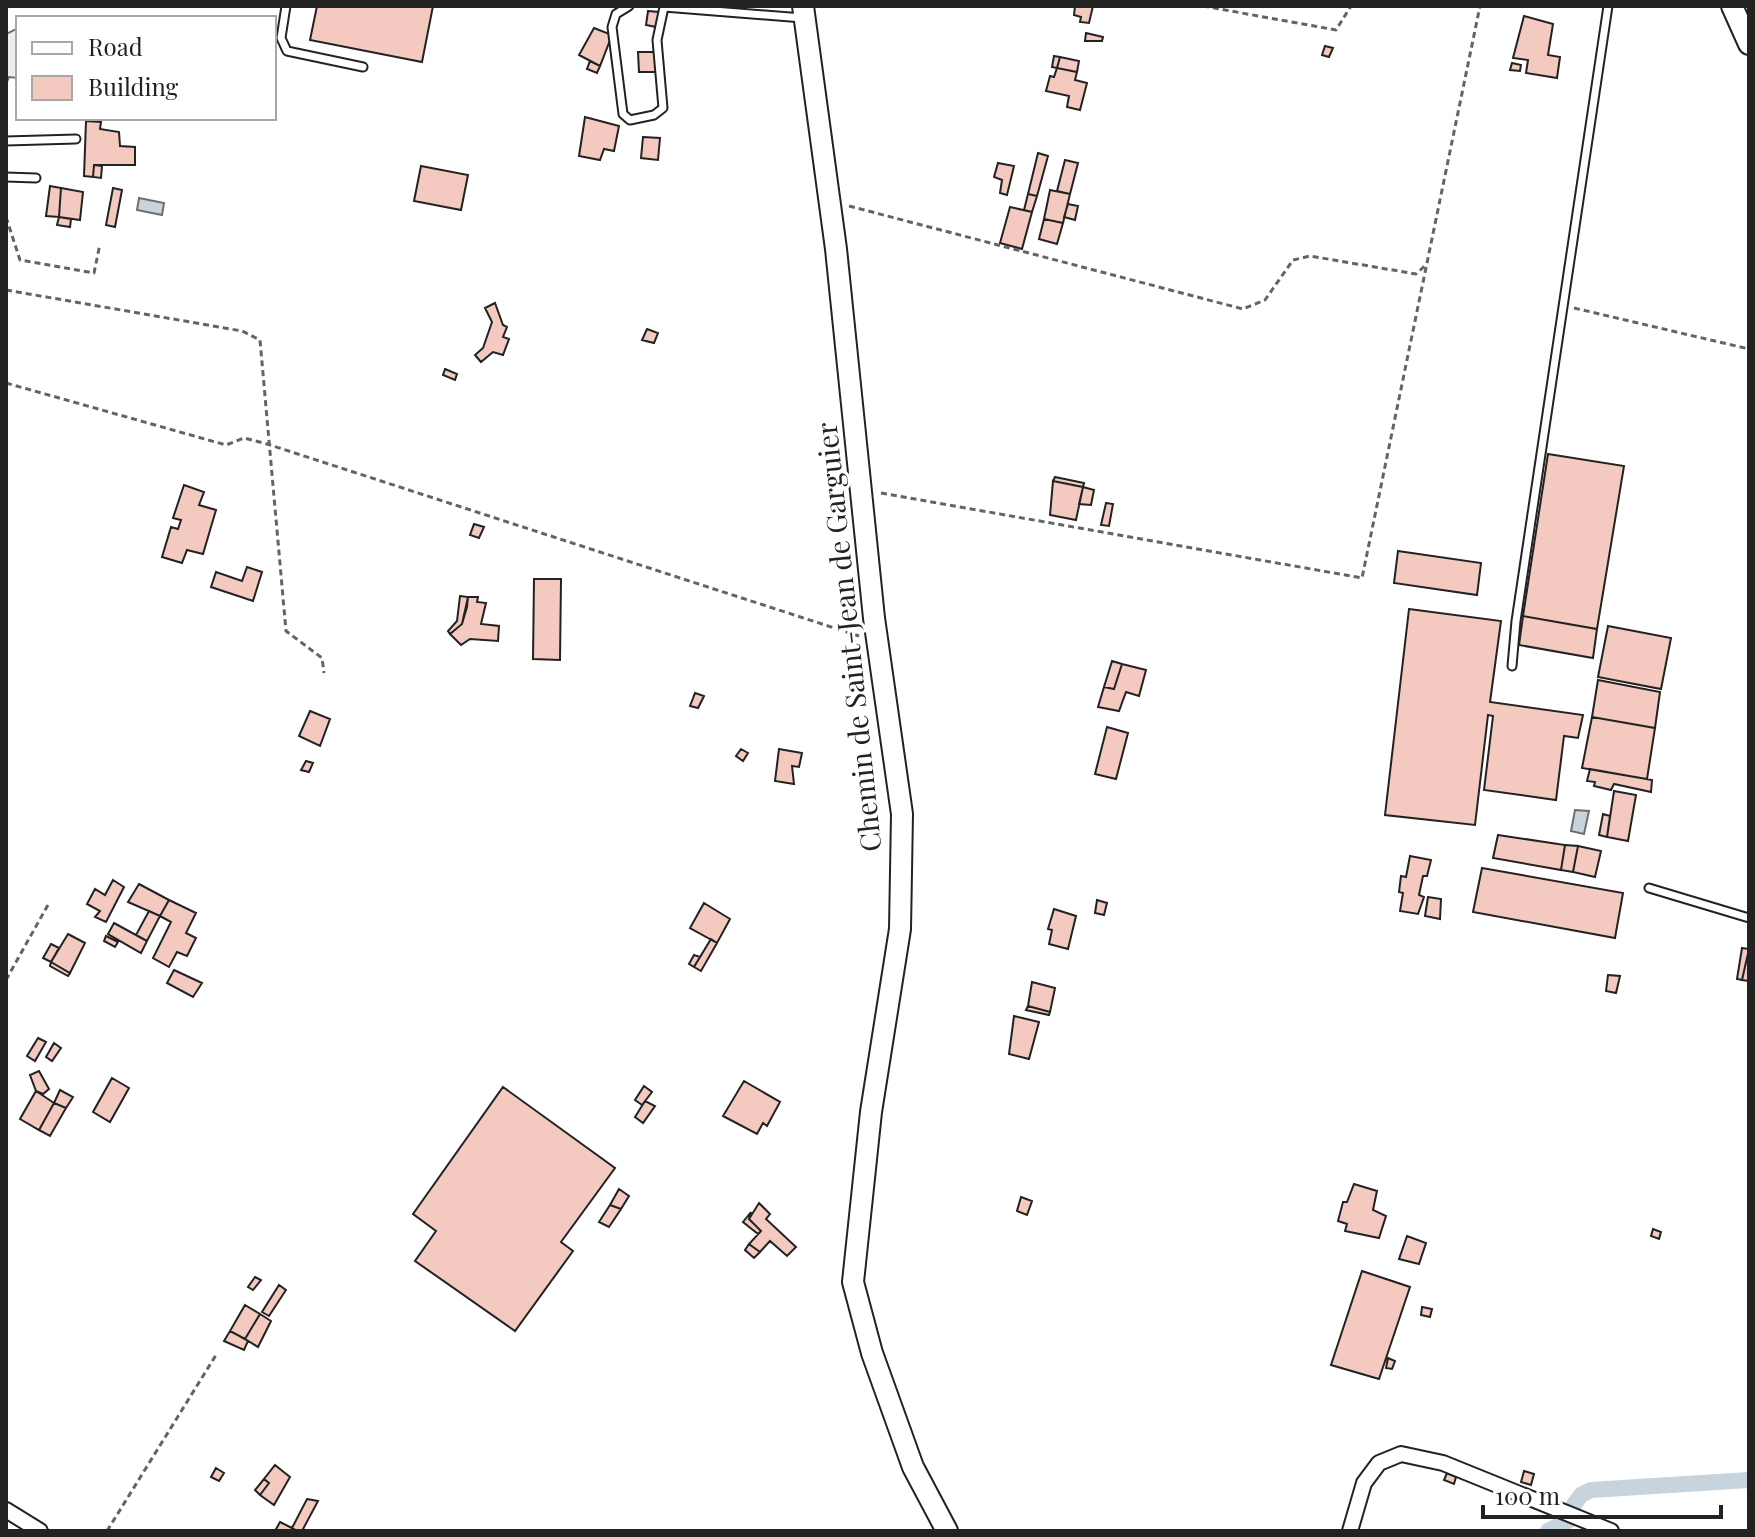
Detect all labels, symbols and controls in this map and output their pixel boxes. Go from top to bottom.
legend [16,16,276,120]
text: Road [88,30,143,62]
text: Building [88,70,179,102]
street label: Chemin de Saint-Jean de Garguier [806,420,888,854]
scale bar [1483,1469,1721,1519]
text: 100 m [1495,1479,1560,1511]

